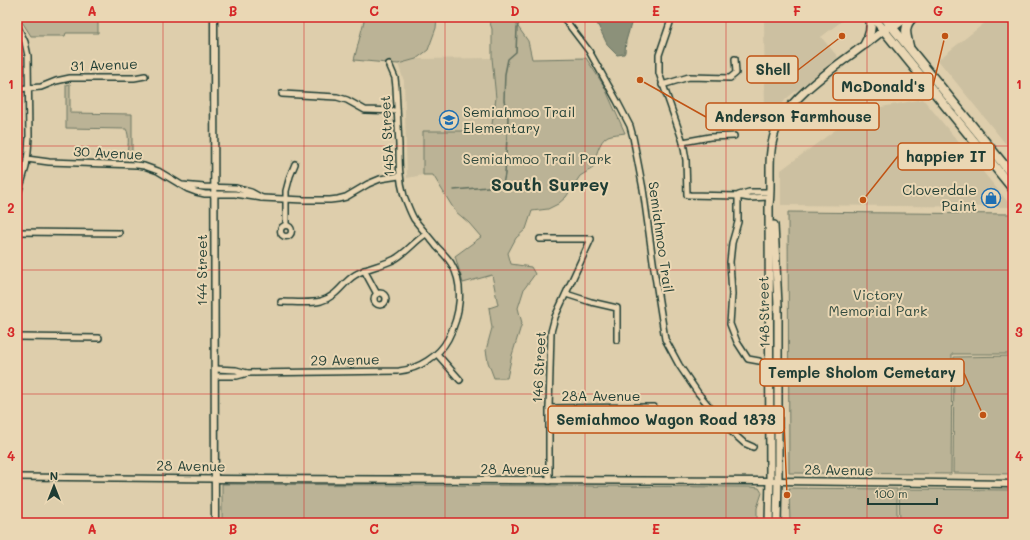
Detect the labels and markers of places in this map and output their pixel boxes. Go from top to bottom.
callout: Shell [747,56,798,83]
callout: McDonald's [833,73,933,100]
place label: Semiahmoo Trail Elementary [463,102,575,137]
callout: Anderson Farmhouse [706,103,879,130]
school or university icon: Semiahmoo Trail Elementary [438,109,460,131]
callout: happier IT [898,143,994,170]
place label: Cloverdale Paint [902,180,977,215]
shop icon: Cloverdale Paint [980,187,1002,209]
callout: Temple Sholom Cemetary [760,359,964,386]
callout: Semiahmoo Wagon Road 1873 [548,406,784,433]

